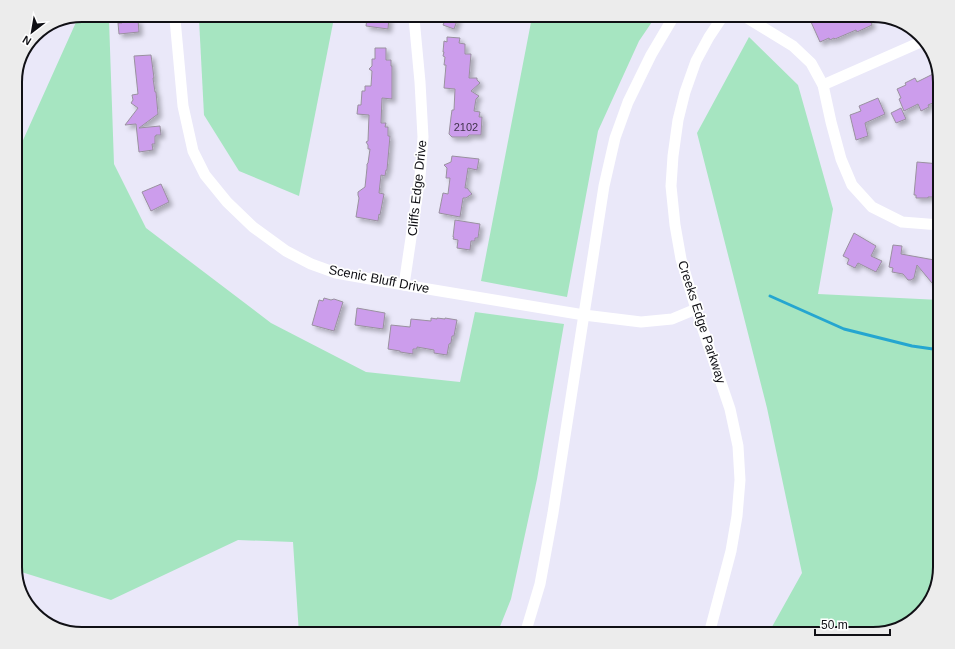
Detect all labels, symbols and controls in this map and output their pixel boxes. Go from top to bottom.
north arrow [12,12,52,52]
text: N [20,33,33,48]
house number: 2102 [454,121,478,133]
street label: Cliffs Edge Drive [404,139,430,237]
street label: Creeks Edge Parkway [675,259,729,386]
street label: Scenic Bluff Drive [327,262,431,296]
scale bar [815,611,890,637]
text: 50 m [821,618,848,632]

